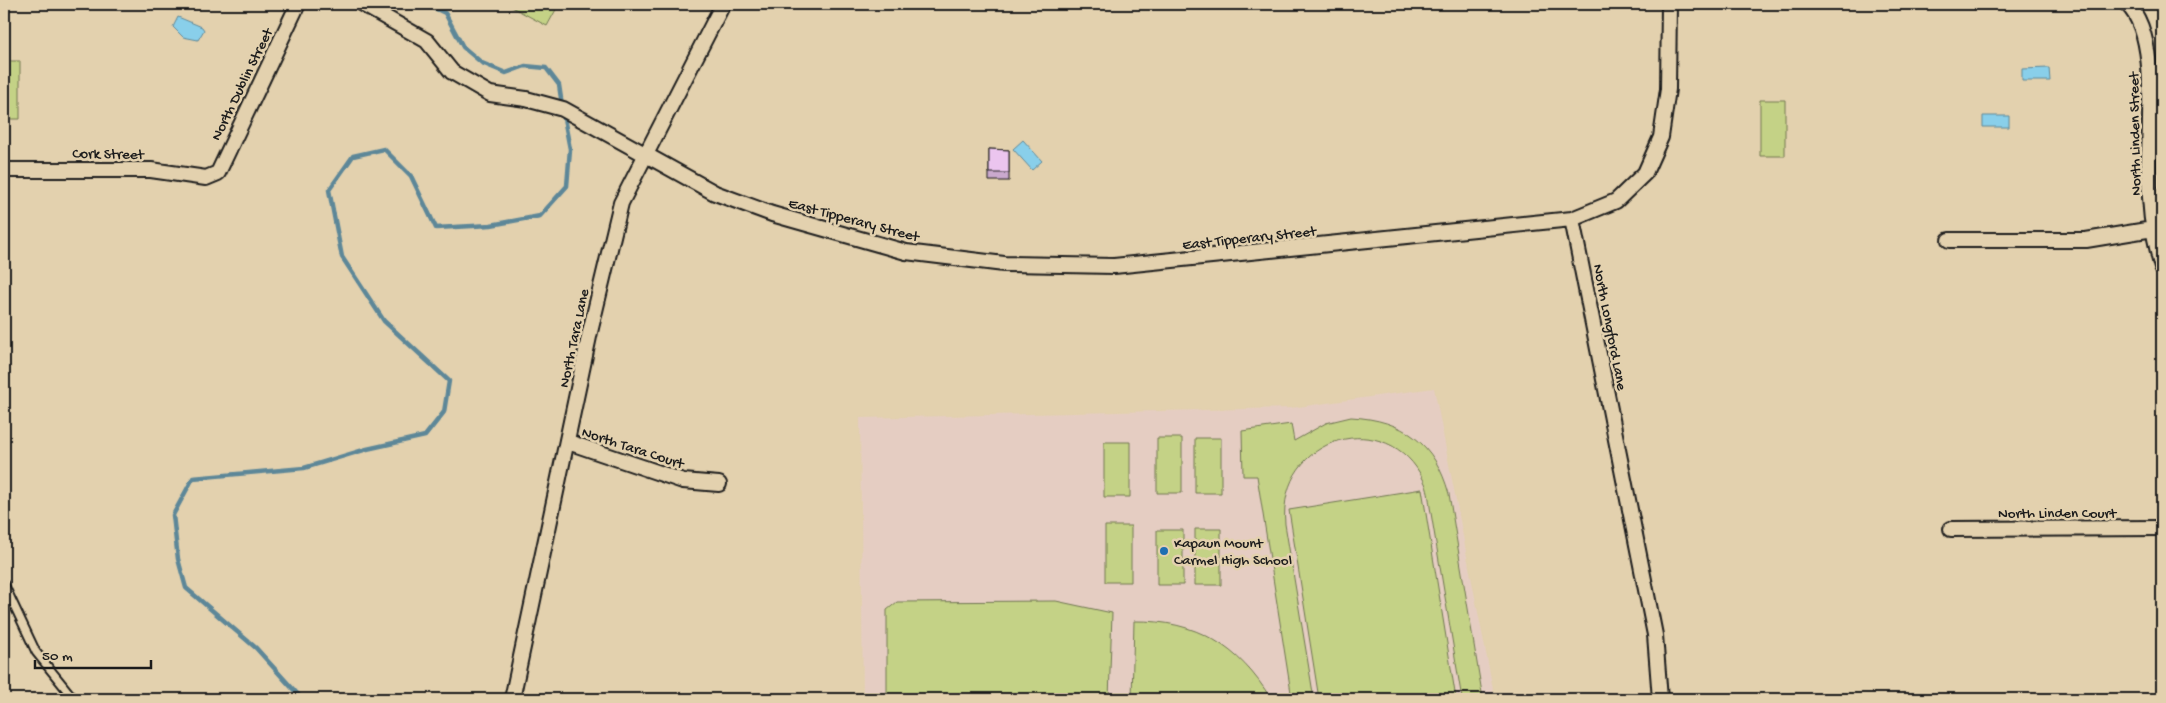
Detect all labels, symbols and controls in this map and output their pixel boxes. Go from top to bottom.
street label: North Dublin Street [208,24,279,144]
street label: North Linden Street [2126,70,2146,196]
street label: Cork Street [72,145,146,165]
street label: East Tipperary Street [786,195,922,247]
street label: East Tipperary Street [1181,223,1319,255]
street label: North Longford Lane [1588,263,1630,392]
street label: North Tara Lane [556,287,594,389]
street label: North Tara Court [579,424,687,474]
street label: North Linden Court [1998,505,2118,523]
place label: Kapaun Mount Carmel High School [1174,535,1292,570]
marker: Kapaun Mount Carmel High School [1158,545,1170,557]
scale bar [35,638,151,670]
text: 50 m [42,648,73,666]

